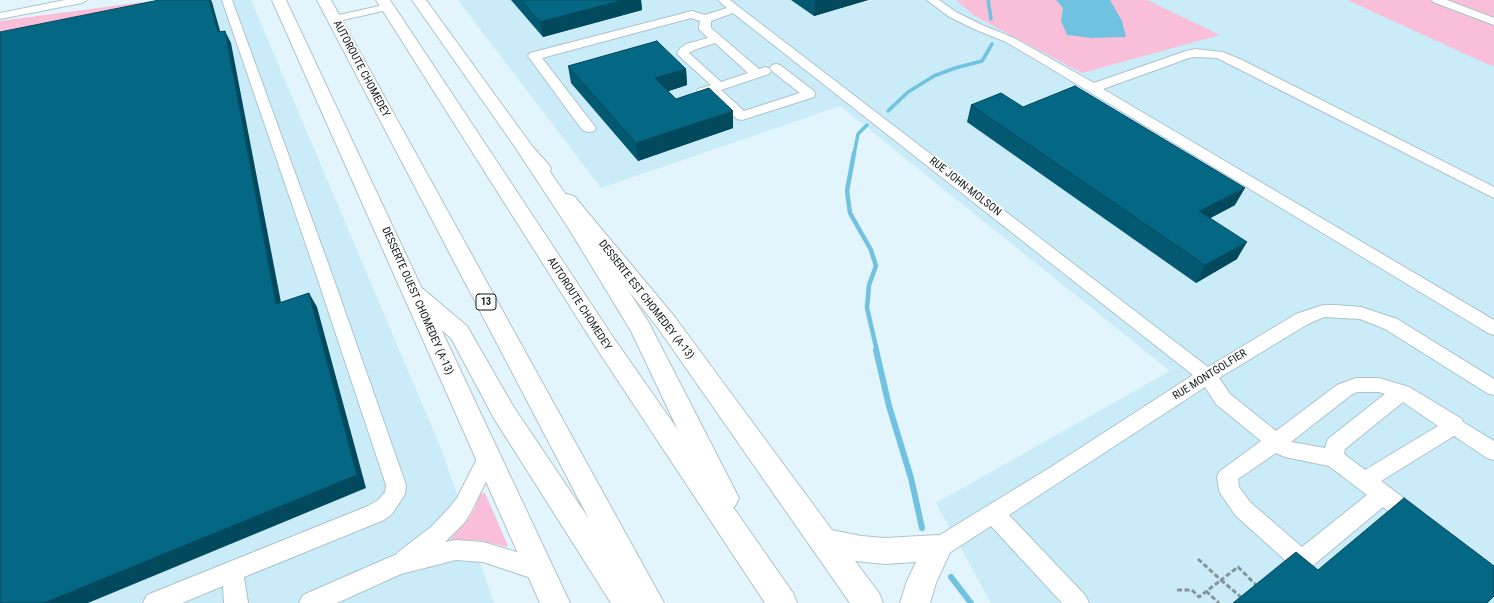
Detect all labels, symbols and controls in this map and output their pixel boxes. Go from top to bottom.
street label: AUTOROUTE CHOMEDEY [330,18,392,120]
street label: RUE JOHN-MOLSON [926,155,1004,219]
street label: DESSERTE OUEST CHOMEDEY (A-13) [378,225,456,377]
street label: DESSERTE EST CHOMEDEY (A-13) [595,238,697,362]
street label: AUTOROUTE CHOMEDEY [544,255,614,353]
road number: 13 [476,294,496,310]
street label: RUE MONTGOLFIER [1171,347,1249,403]

